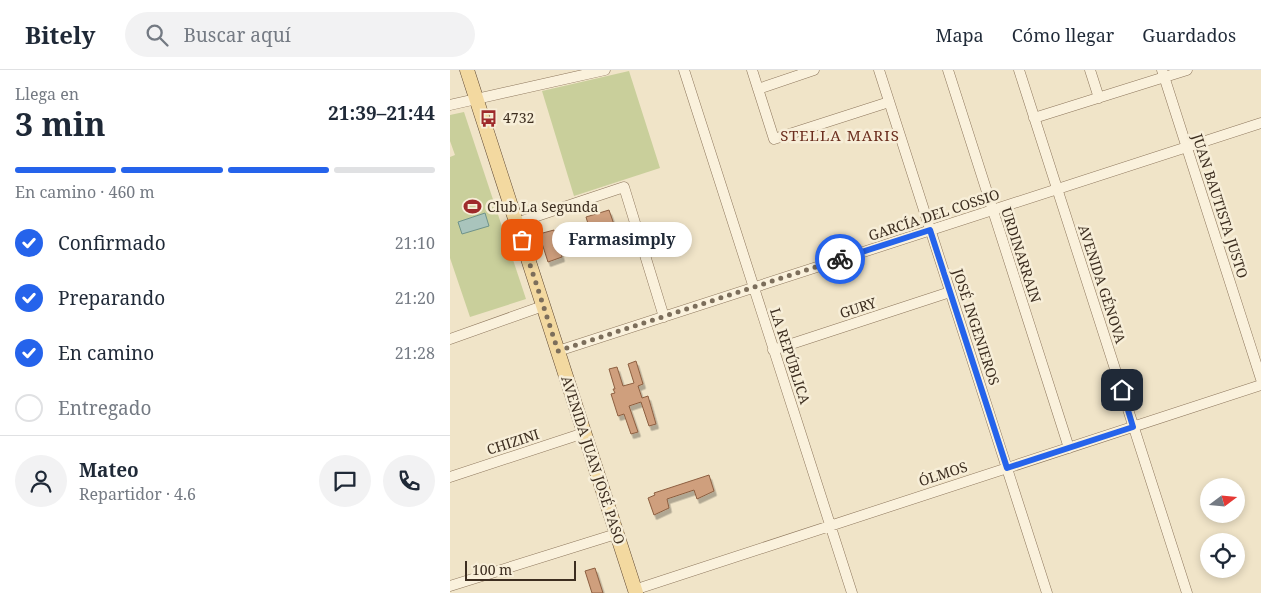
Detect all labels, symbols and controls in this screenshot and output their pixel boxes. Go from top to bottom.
search box [125,12,475,57]
text: Bitely [25,18,95,51]
icon: search [143,21,171,49]
text: Buscar aquí [183,22,291,48]
text: Mapa [936,23,984,47]
text: Cómo llegar [1012,23,1114,47]
text: Guardados [1142,23,1236,47]
text: Llega en [15,83,79,105]
text: 21:39–21:44 [328,100,435,126]
text: 3 min [15,102,106,145]
bus stop icon: 4732 [479,108,499,128]
place label: 4732 [503,108,534,127]
district label: STELLA MARIS [780,125,900,145]
street label: JUAN BAUTISTA JUSTO [1188,130,1253,281]
text: En camino · 460 m [15,181,155,203]
street label: GARCÍA DEL COSSIO [866,184,1002,245]
sports icon: Club La Segunda [463,197,483,217]
place label: Club La Segunda [487,197,598,216]
street label: URDINARRAIN [997,205,1046,305]
pin [501,219,543,261]
callout: Farmasimply [552,222,692,258]
street label: AVENIDA GÉNOVA [1074,222,1131,346]
icon: bag [508,226,536,254]
text: Farmasimply [569,228,675,250]
icon: check [15,229,43,257]
text: Confirmado [58,230,166,256]
text: 21:10 [395,232,435,254]
courier [815,234,865,284]
icon: bike [826,245,854,273]
street label: JOSÉ INGENIEROS [948,265,1004,387]
icon: check [15,284,43,312]
text: Preparando [58,285,165,311]
text: 21:20 [395,287,435,309]
street label: GURY [837,293,879,322]
street label: LA REPÚBLICA [766,305,815,407]
icon: check [15,339,43,367]
text: En camino [58,340,154,366]
text: 21:28 [395,342,435,364]
pin [1101,369,1143,411]
street label: AVENIDA JUAN JOSÉ PASO [557,373,630,547]
icon: home [1108,376,1136,404]
text: Entregado [58,395,151,421]
street label: CHIZINI [484,424,542,459]
button: person [15,455,67,507]
button: chat [319,455,371,507]
button: phone [383,455,435,507]
text: Mateo [79,457,139,483]
street label: ÓLMOS [916,457,970,490]
north arrow [1200,478,1245,522]
map controls [1200,478,1245,578]
text: Repartidor · 4.6 [79,483,196,505]
button: locate [1200,533,1245,578]
scale bar [465,558,576,581]
text: 100 m [472,560,512,579]

